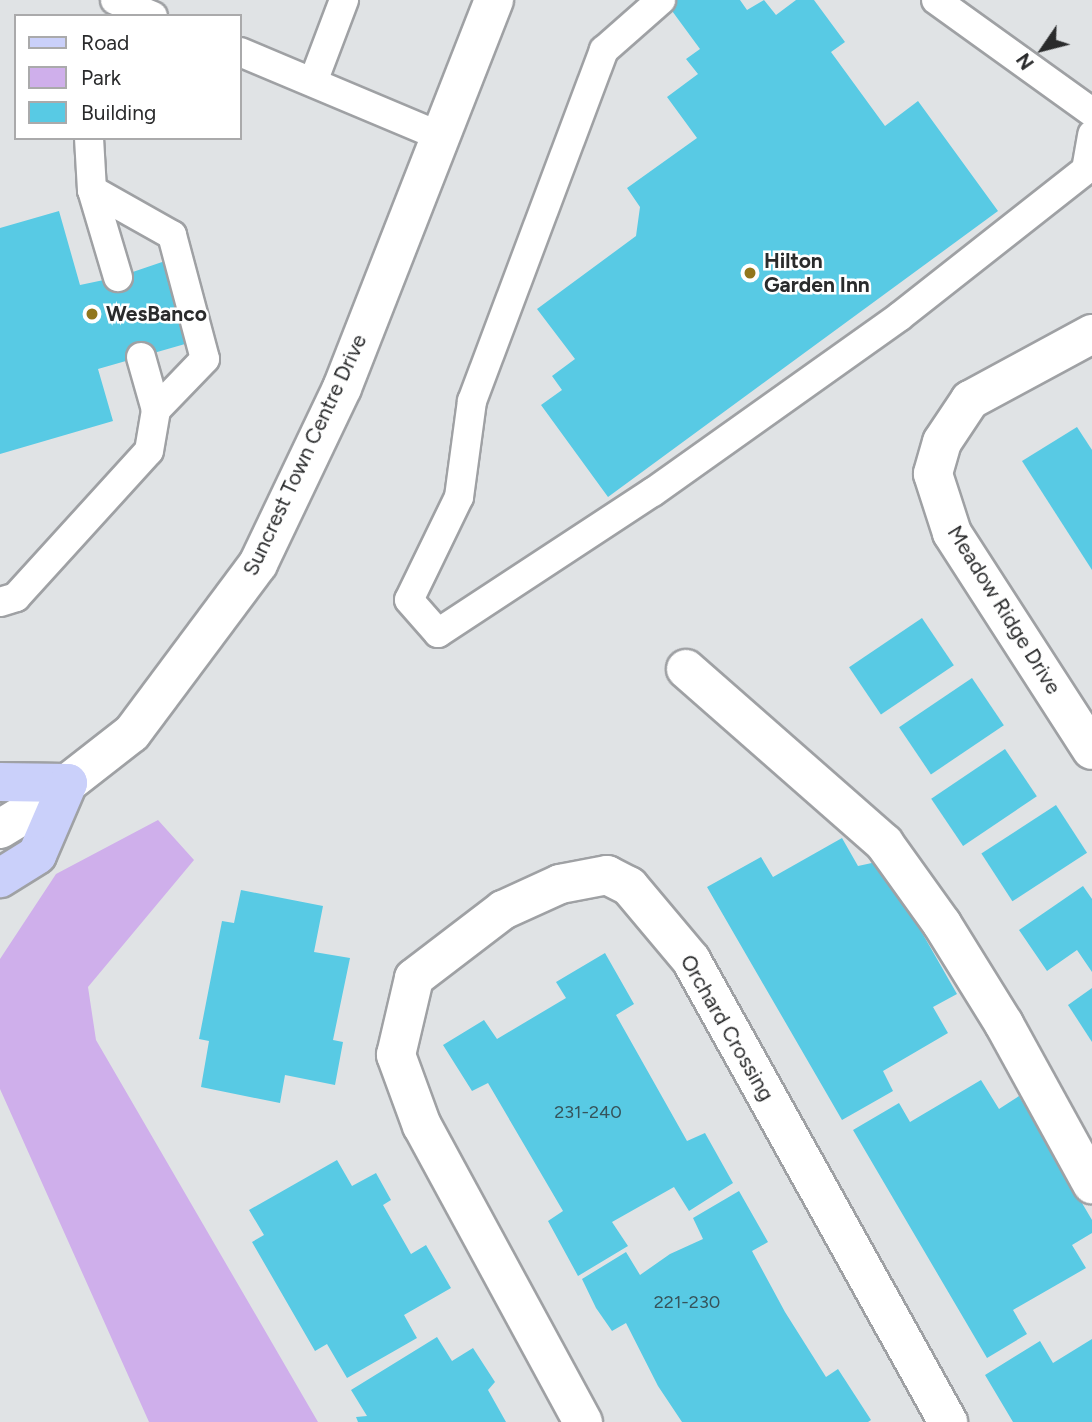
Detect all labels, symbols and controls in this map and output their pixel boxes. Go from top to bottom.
legend [14,14,242,140]
north arrow [1008,14,1078,84]
text: Road [81,30,129,55]
text: N [1012,49,1039,74]
text: Park [81,65,121,90]
text: Building [81,100,156,125]
place label: Hilton Garden Inn [764,248,870,298]
marker: Hilton Garden Inn [742,265,758,281]
place label: WesBanco [106,301,207,327]
marker: WesBanco [84,306,100,322]
street label: Suncrest Town Centre Drive [238,330,372,580]
street label: Meadow Ridge Drive [942,521,1066,699]
street label: Orchard Crossing [675,950,779,1106]
house number: 231-240 [554,1101,622,1123]
house number: 221-230 [654,1291,720,1313]

